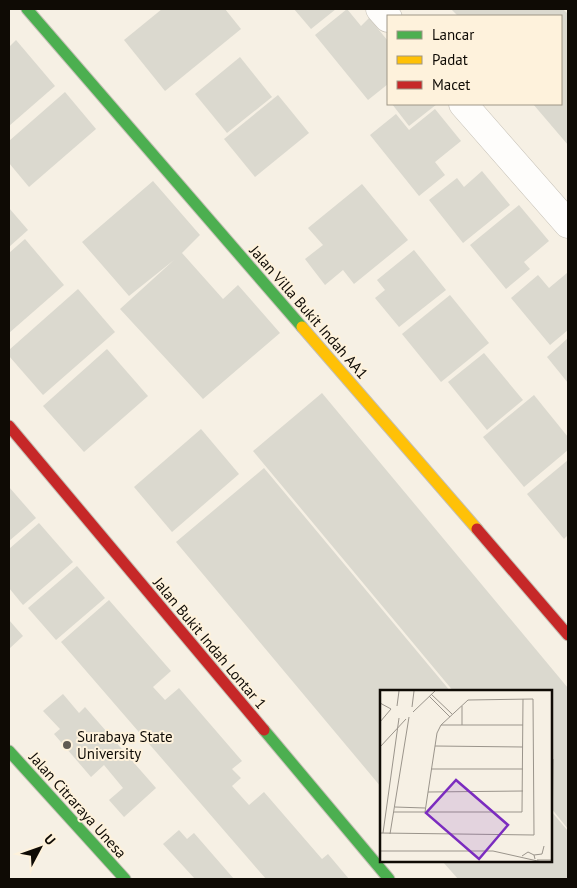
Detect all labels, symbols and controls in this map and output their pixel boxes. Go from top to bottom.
legend [387,15,562,105]
text: Lancar [432,25,474,44]
text: Padat [432,50,468,69]
text: Macet [432,75,470,94]
street label: Jalan Villa Bukit Indah AA1 [245,241,372,383]
street label: Jalan Bukit Indah Lontar 1 [149,572,271,713]
inset map [380,690,552,863]
place label: Surabaya State University [77,727,173,763]
marker: Surabaya State University [61,739,73,751]
street label: Jalan Citraraya Unesa [26,748,130,862]
north arrow [15,823,65,873]

